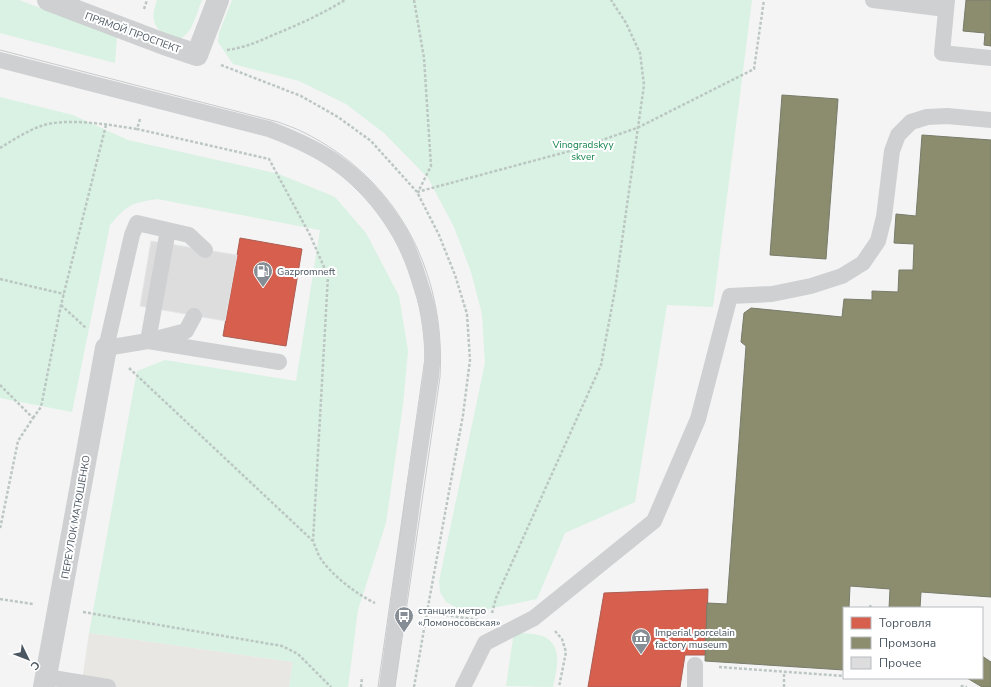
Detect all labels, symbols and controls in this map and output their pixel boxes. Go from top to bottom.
street label: ПРЯМОЙ ПРОСПЕКТ [83,9,182,57]
park label: Vinogradskyy skver [551,138,614,164]
fuel station icon: Gazpromneft [252,260,274,288]
place label: Gazpromneft [277,265,336,279]
street label: ПЕРЕУЛОК МАТЮШЕНКО [58,454,94,580]
place label: станция метро «Ломоносовская» [418,604,500,630]
bus stop icon: станция метро «Ломоносовская» [393,605,415,633]
legend [843,607,983,679]
text: Торговля [879,615,931,631]
place label: Imperial porcelain factory museum [655,626,735,652]
museum icon: Imperial porcelain factory museum [630,627,652,655]
text: Промзона [879,635,936,651]
north arrow [8,639,48,679]
text: Прочее [879,655,922,671]
text: С [27,658,43,674]

